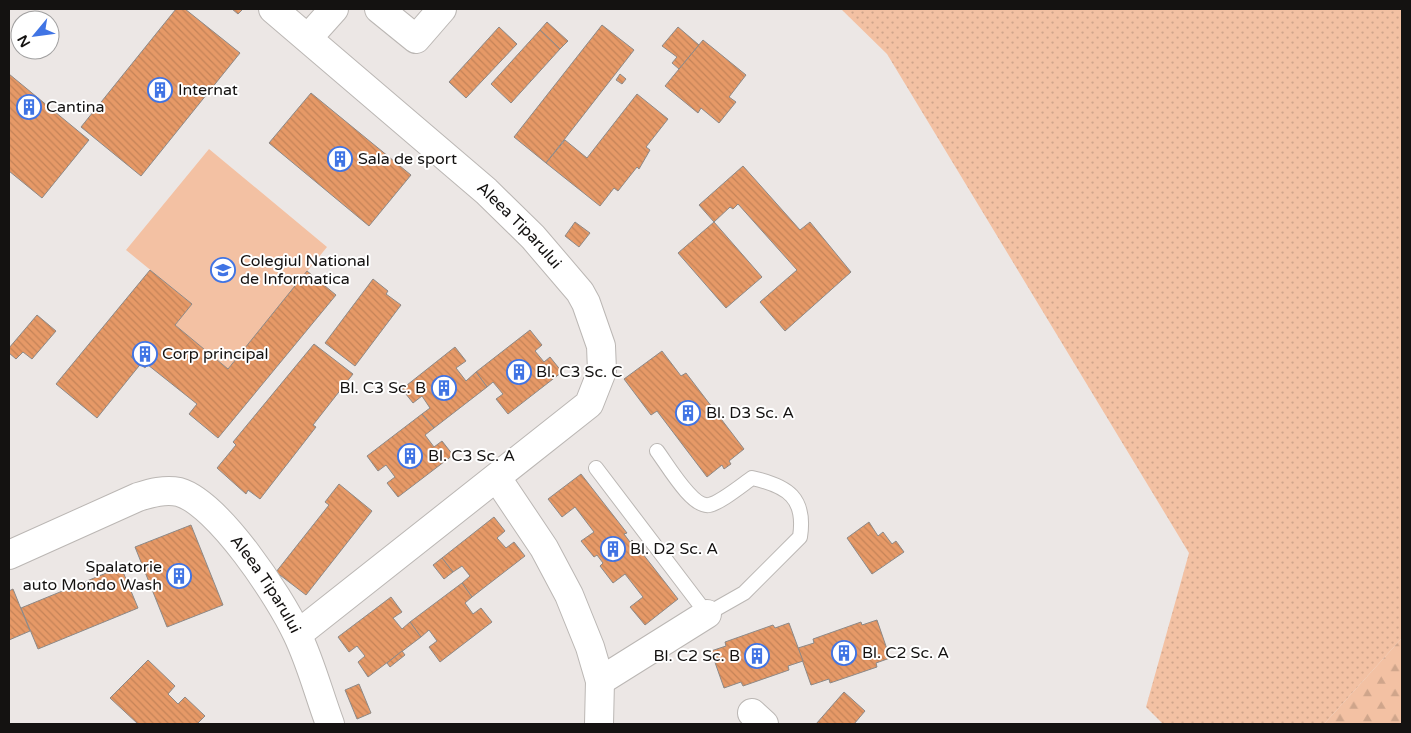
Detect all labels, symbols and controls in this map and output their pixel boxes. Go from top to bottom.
north arrow [10,10,60,60]
text: N [14,32,34,50]
building icon: Internat [147,77,173,103]
place label: Internat [178,80,238,100]
building icon: Cantina [16,94,42,120]
place label: Cantina [46,97,105,117]
building icon: Sala de sport [327,146,353,172]
place label: Sala de sport [358,149,457,169]
street label: Aleea Tiparului [473,178,566,273]
place label: Colegiul National de Informatica [240,251,370,289]
school or university icon: Colegiul National de Informatica [210,257,236,283]
building icon: Corp principal [132,341,158,367]
place label: Corp principal [162,344,269,364]
building icon: Bl. C3 Sc. C [506,359,532,385]
place label: Bl. C3 Sc. C [536,362,622,382]
building icon: Bl. C3 Sc. B [431,375,457,401]
place label: Bl. C3 Sc. B [340,378,426,398]
building icon: Bl. D3 Sc. A [675,400,701,426]
place label: Bl. D3 Sc. A [706,403,794,423]
building icon: Bl. C3 Sc. A [397,443,423,469]
place label: Bl. C3 Sc. A [428,446,515,466]
street label: Aleea Tiparului [226,531,305,637]
building icon: Bl. D2 Sc. A [600,536,626,562]
place label: Bl. D2 Sc. A [630,539,718,559]
place label: Spalatorie auto Mondo Wash [23,557,162,595]
building icon: Spalatorie auto Mondo Wash [166,563,192,589]
building icon: Bl. C2 Sc. A [831,640,857,666]
building icon: Bl. C2 Sc. B [744,643,770,669]
place label: Bl. C2 Sc. A [862,643,949,663]
place label: Bl. C2 Sc. B [654,646,740,666]

